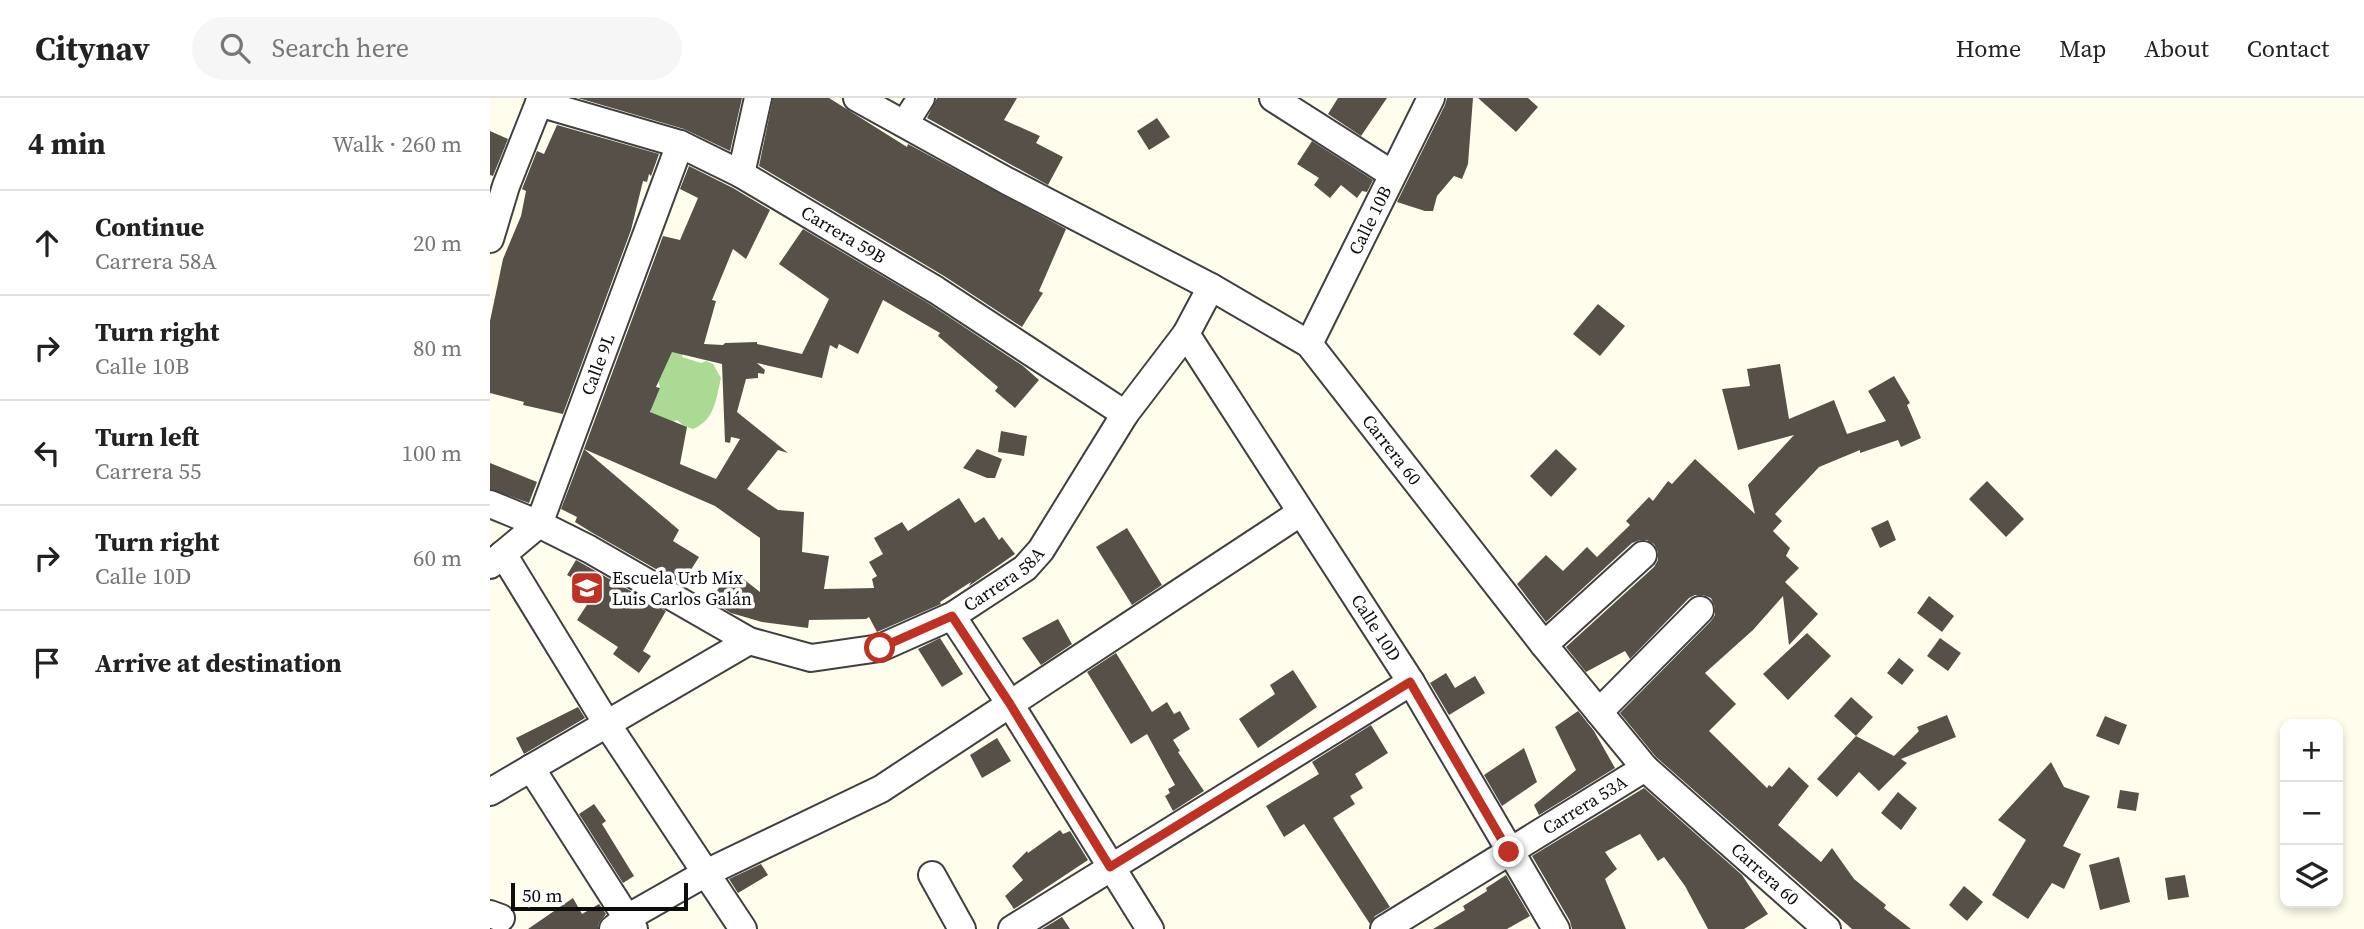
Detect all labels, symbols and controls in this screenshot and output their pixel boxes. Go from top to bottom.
search box [192,17,682,80]
text: Citynav [35,26,150,71]
icon: search [216,29,254,67]
text: Search here [272,30,409,66]
text: Home [1956,32,2021,65]
text: Map [2059,32,2106,65]
text: About [2144,32,2209,65]
text: Contact [2247,32,2329,65]
text: 4 min [28,123,106,164]
text: Walk · 260 m [332,128,462,160]
street label: Calle 10B [1342,181,1398,259]
street label: Carrera 59B [797,200,891,269]
text: Continue [95,209,204,245]
icon: ahead [28,224,66,262]
text: 20 m [413,227,462,259]
text: Carrera 58A [95,245,217,277]
text: Turn right [95,314,219,350]
icon: right [28,329,66,367]
street label: Calle 9L [575,330,621,399]
text: 80 m [413,332,462,364]
text: Calle 10B [95,350,189,382]
street label: Carrera 60 [1357,409,1428,490]
text: Turn left [95,419,199,455]
icon: left [28,434,66,472]
text: 100 m [401,437,462,469]
text: Carrera 55 [95,455,202,487]
text: Turn right [95,524,219,560]
icon: right [28,539,66,577]
street label: Carrera 58A [958,541,1050,617]
text: 60 m [413,542,462,574]
text: Calle 10D [95,560,191,592]
place label: Escuela Urb Mix Luis Carlos Galán [612,565,752,611]
school or university icon: Escuela Urb Mix Luis Carlos Galán [568,569,606,607]
street label: Calle 10D [1345,589,1407,666]
route start [864,632,895,663]
icon: arrive [28,644,66,682]
text: Arrive at destination [95,645,342,681]
map controls [2280,719,2343,908]
button: + [2280,719,2343,782]
street label: Carrera 53A [1537,769,1632,840]
button: − [2280,782,2343,845]
route end [1493,836,1524,867]
street label: Carrera 60 [1726,837,1805,911]
button: layers [2280,845,2343,908]
scale bar [511,880,688,912]
text: 50 m [522,882,563,908]

